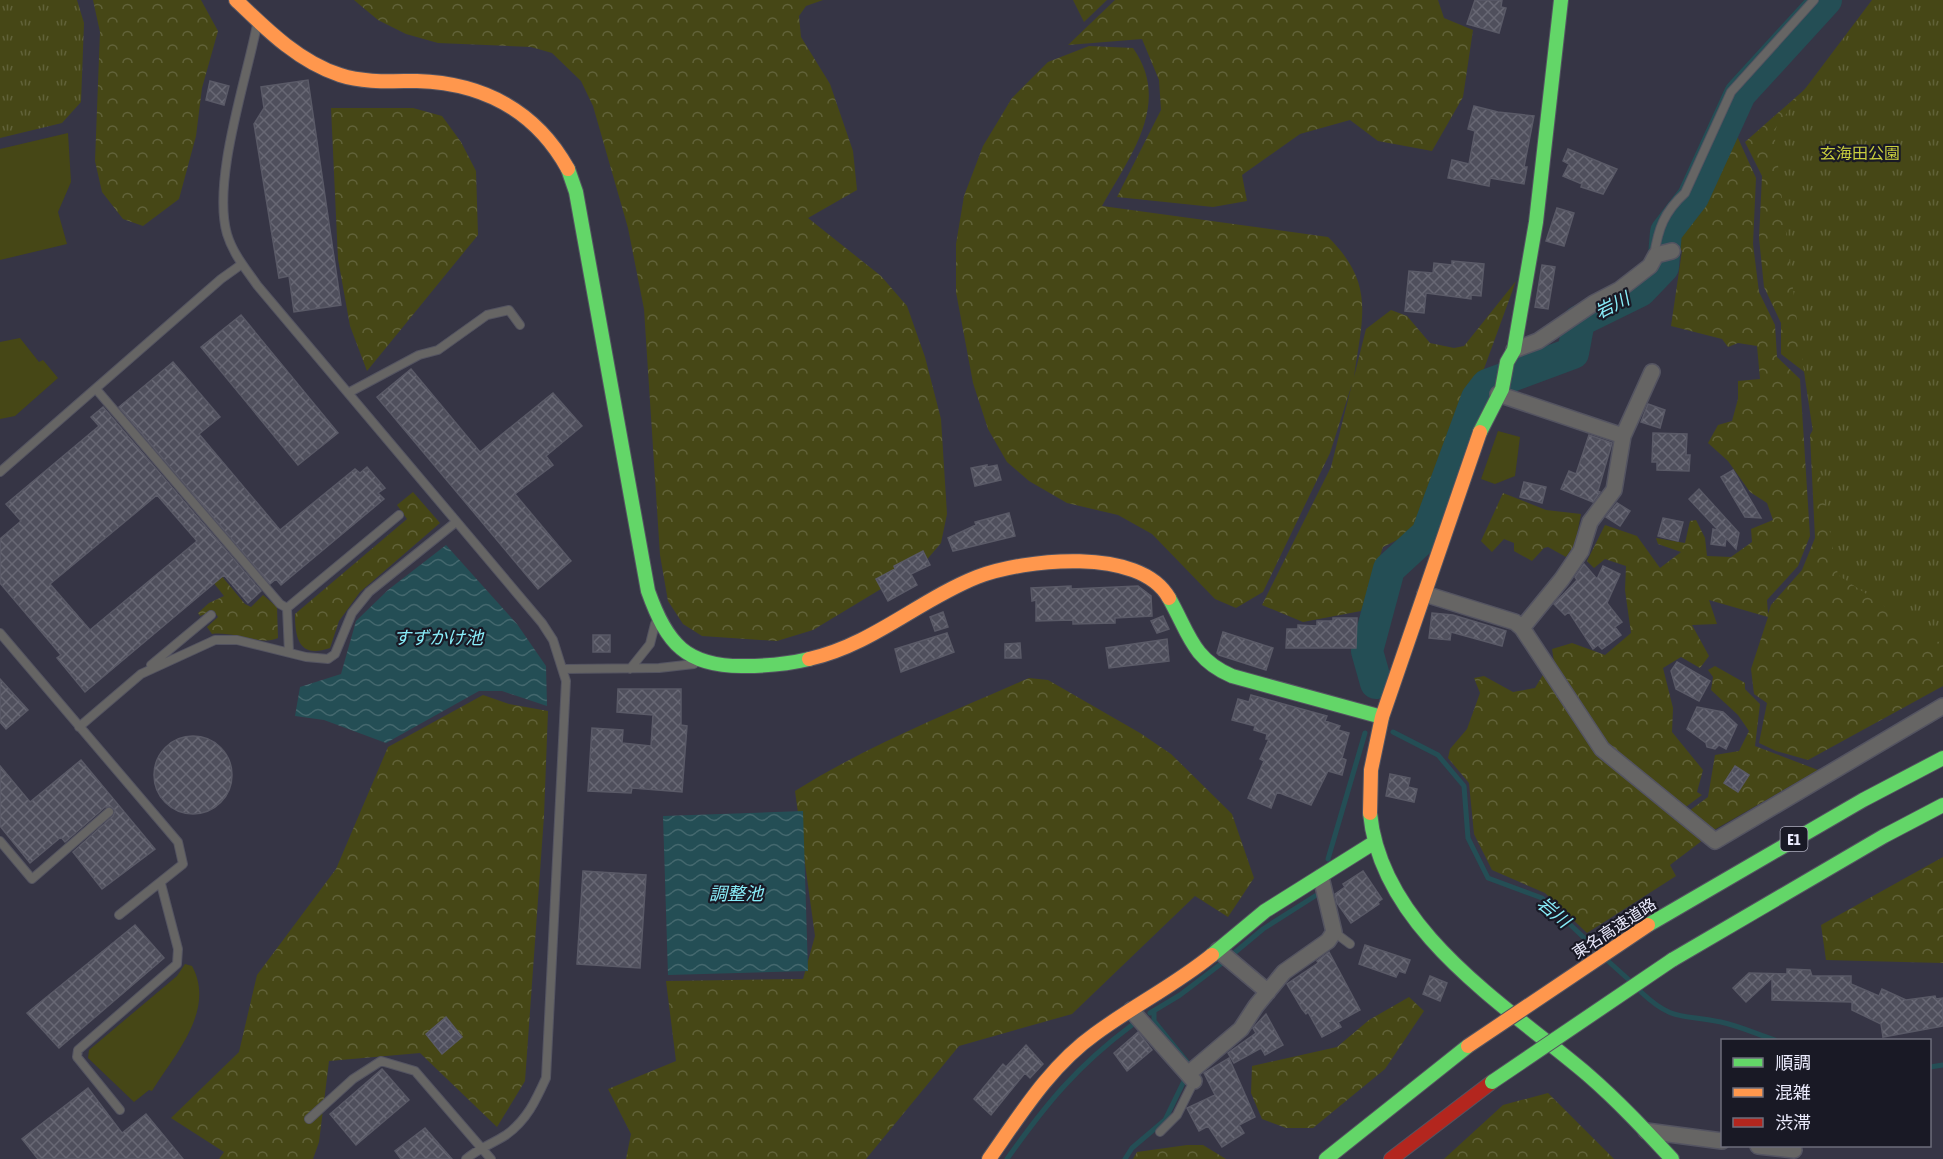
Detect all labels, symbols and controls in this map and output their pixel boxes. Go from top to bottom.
park label: 玄海田公園 [1820,144,1900,162]
water label: 岩川 [1591,287,1635,322]
water label: すずかけ池 [393,627,485,648]
road number: E1 [1780,827,1808,851]
water label: 調整池 [709,883,765,904]
water label: 岩川 [1533,892,1576,933]
street label: 東名高速道路 [1569,894,1659,962]
legend [1721,1039,1931,1147]
text: 順調 [1775,1052,1811,1073]
text: 混雑 [1775,1082,1811,1103]
text: 渋滞 [1775,1112,1811,1133]

